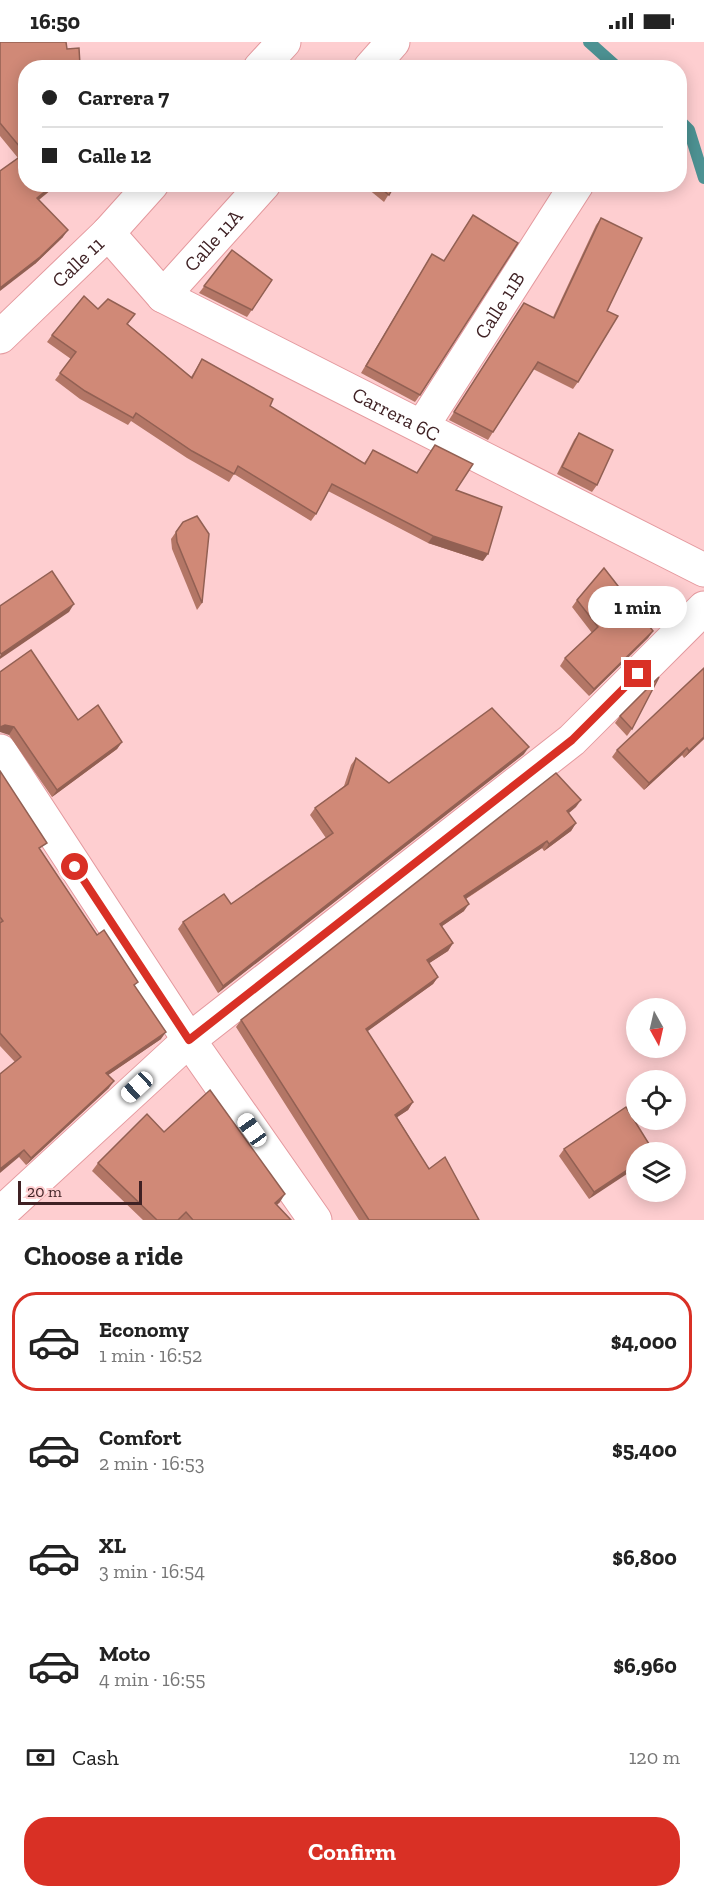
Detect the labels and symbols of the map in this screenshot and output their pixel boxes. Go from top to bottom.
street label: Calle 11A [179,203,248,276]
street label: Calle 11 [47,232,109,292]
street label: Calle 11B [469,267,530,343]
street label: Carrera 6C [348,382,444,446]
callout: 1 min [588,587,688,629]
route end [624,660,651,687]
route start [61,853,88,880]
north arrow [626,998,686,1058]
car [118,1068,156,1106]
car [234,1110,270,1150]
scale bar [18,1178,142,1206]

